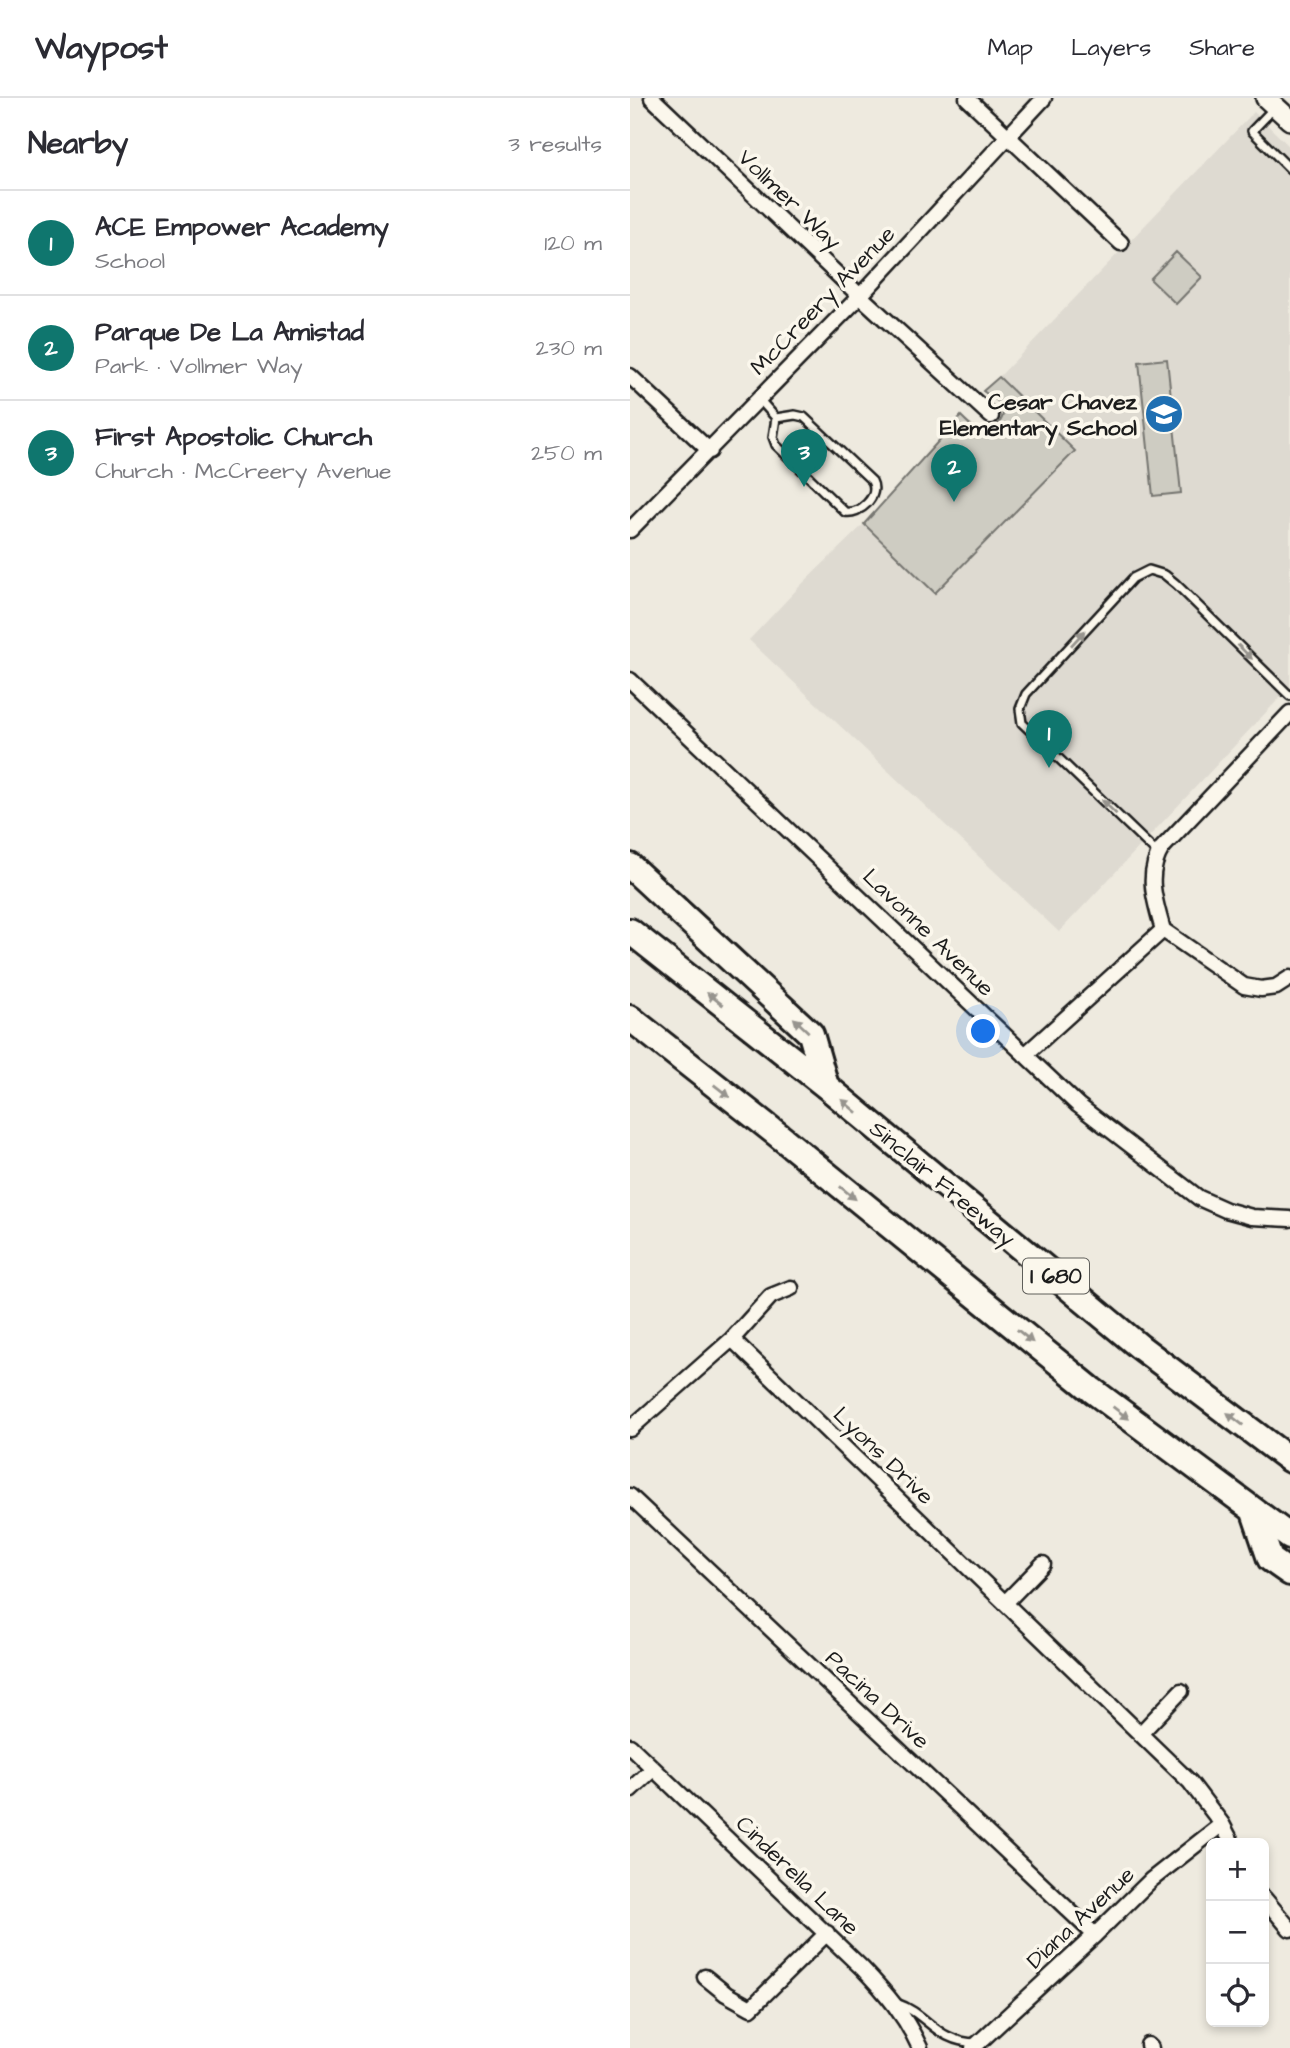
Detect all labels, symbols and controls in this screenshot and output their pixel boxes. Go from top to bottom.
text: Waypost [35,25,168,71]
text: Map [988,31,1033,65]
text: Layers [1071,31,1151,65]
text: Share [1189,31,1255,65]
text: Nearby [28,123,128,165]
text: 3 results [508,128,602,160]
street label: Vollmer Way [730,142,848,258]
text: ACE Empower Academy [95,209,389,245]
street label: McCreery Avenue [743,219,903,383]
text: 1 [50,227,52,259]
text: 120 m [544,227,602,259]
text: School [95,245,165,277]
text: Parque De La Amistad [95,314,364,350]
text: 2 [44,332,58,364]
text: 230 m [536,332,602,364]
text: Park · Vollmer Way [95,350,303,382]
place label: Cesar Chavez Elementary School [940,386,1138,446]
school or university icon: Cesar Chavez Elementary School [1143,393,1185,435]
text: First Apostolic Church [95,419,372,455]
pin: 3 [781,429,827,487]
text: 3 [45,437,57,469]
text: 250 m [531,437,602,469]
pin: 2 [931,444,977,502]
text: Church · McCreery Avenue [95,455,391,487]
one-way arrow [1070,630,1086,647]
one-way arrow [1237,644,1254,661]
pin: 1 [1026,710,1072,768]
one-way arrow [1100,799,1117,816]
street label: Lavonne Avenue [855,862,1001,1004]
one-way arrow [706,992,724,1006]
your location [966,1014,1000,1048]
one-way arrow [793,1017,810,1033]
one-way arrow [713,1083,731,1097]
one-way arrow [841,1098,859,1113]
street label: Sinclair Freeway [862,1113,1022,1255]
one-way arrow [840,1185,857,1200]
road number: I 680 [1023,1258,1089,1294]
one-way arrow [1015,1329,1033,1344]
street label: Lyons Drive [825,1399,941,1513]
one-way arrow [1112,1405,1130,1419]
one-way arrow [1226,1413,1244,1427]
street label: Pacina Drive [818,1643,937,1757]
street label: Cinderella Lane [729,1809,866,1943]
map controls [1206,1838,1269,2027]
button: + [1206,1838,1269,1901]
street label: Diana Avenue [1020,1859,1142,1976]
button: − [1206,1901,1269,1964]
button: locate [1206,1964,1269,2027]

